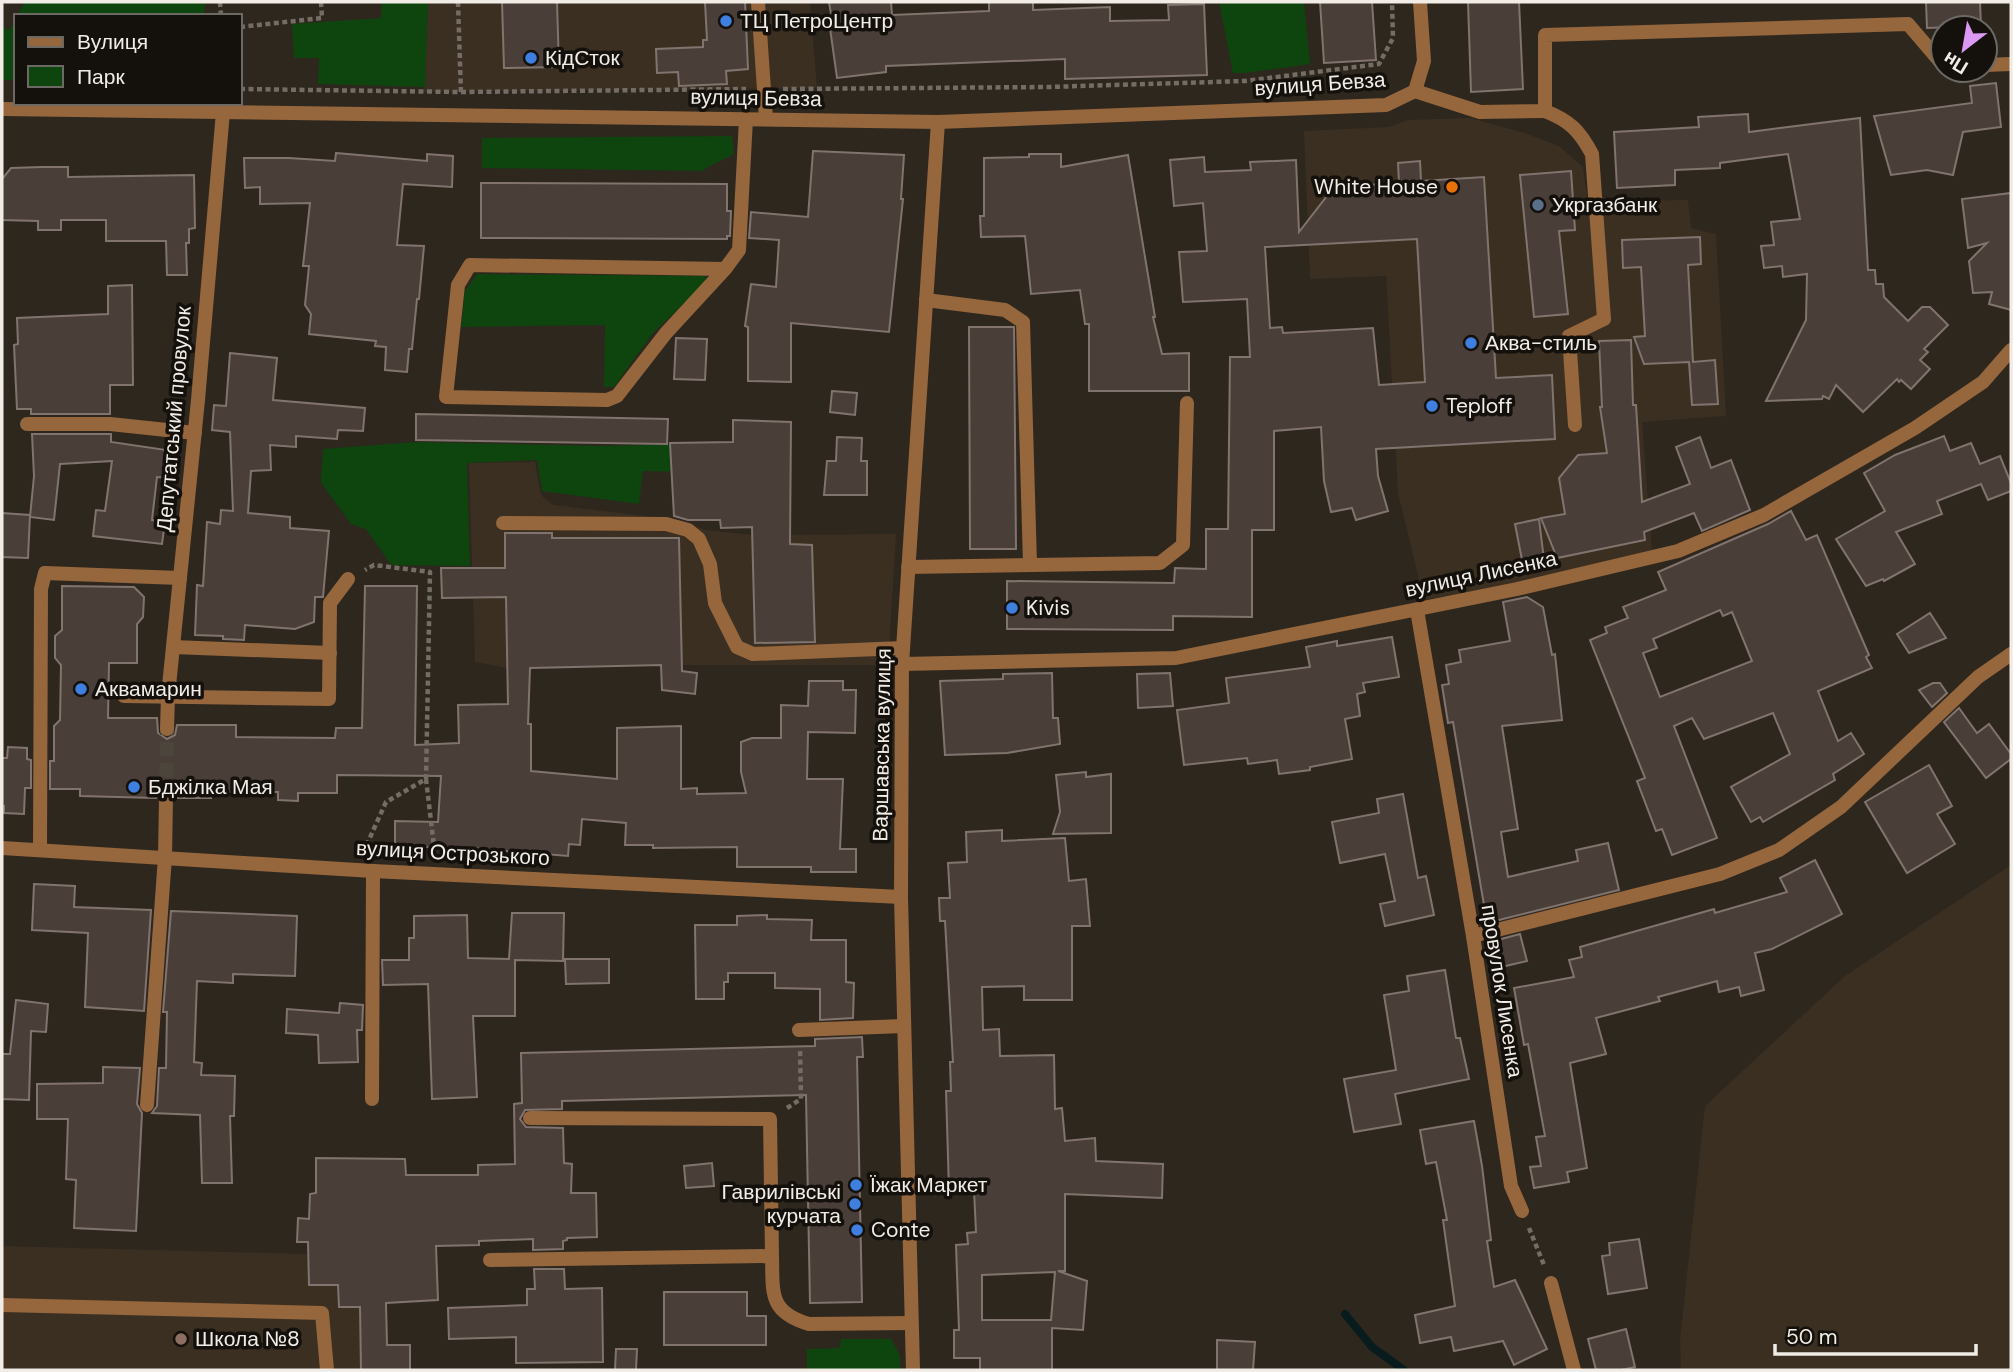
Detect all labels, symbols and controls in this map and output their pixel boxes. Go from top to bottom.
place label: ТЦ ПетроЦентр [740,7,893,35]
marker: ТЦ ПетроЦентр [718,13,734,29]
legend [14,14,242,105]
north arrow [1929,14,1999,84]
text: Вулиця [77,28,148,56]
place label: КідСток [545,44,620,72]
text: Пн [1938,46,1973,80]
marker: КідСток [523,50,539,66]
text: Парк [77,63,125,91]
street label: вулиця Бевза [1253,65,1387,103]
street label: вулиця Бевза [690,83,822,113]
place label: White House [1314,173,1438,201]
marker: White House [1444,179,1460,195]
place label: Укргазбанк [1552,191,1658,219]
marker: Укргазбанк [1530,197,1546,213]
street label: Депутатський провулок [150,304,198,533]
place label: Аква-стиль [1485,329,1597,357]
marker: Аква-стиль [1463,335,1479,351]
place label: Teploff [1446,392,1512,420]
marker: Teploff [1424,398,1440,414]
street label: вулиця Лисенка [1403,544,1560,604]
place label: Kivis [1026,594,1070,622]
marker: Kivis [1004,600,1020,616]
street label: Варшавська вулиця [866,648,898,842]
place label: Аквамарин [95,675,202,703]
marker: Аквамарин [73,681,89,697]
place label: Бджілка Мая [148,773,273,801]
marker: Бджілка Мая [126,779,142,795]
street label: вулиця Острозького [355,834,551,872]
street label: провулок Лисенка [1474,902,1530,1080]
place label: Їжак Маркет [870,1171,988,1199]
marker: Їжак Маркет [848,1177,864,1193]
place label: Гаврилівські курчата [721,1178,841,1230]
marker: Гаврилівські курчата [847,1196,863,1212]
place label: Conte [871,1216,931,1244]
marker: Conte [849,1222,865,1238]
scale bar [1775,1312,1976,1356]
text: 50 m [1786,1323,1837,1351]
place label: Школа №8 [195,1325,300,1353]
marker: Школа №8 [173,1331,189,1347]

